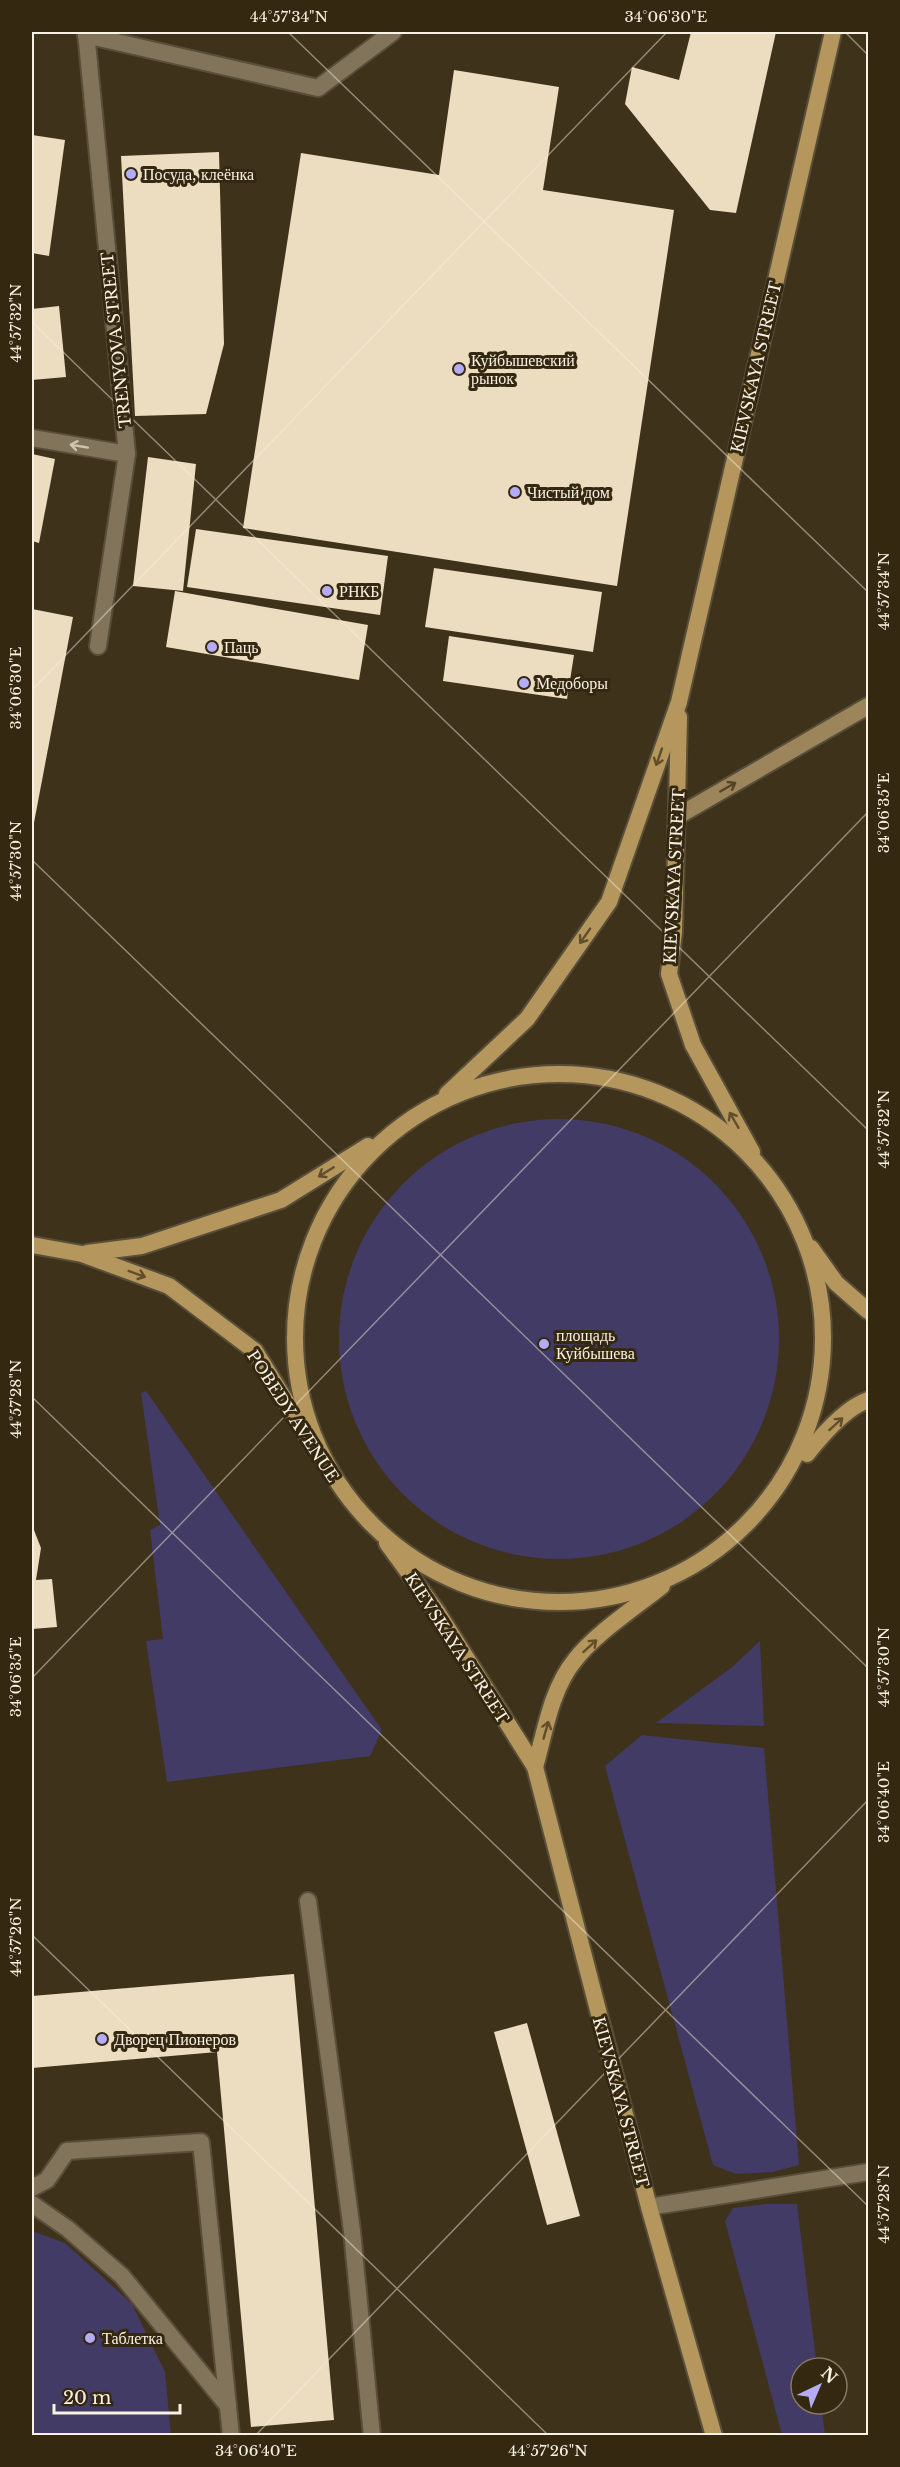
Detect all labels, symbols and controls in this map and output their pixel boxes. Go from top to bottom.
text: 44°57'34"N [250,7,328,26]
text: 34°06'30"E [625,7,708,26]
place label: Посуда, клеёнка [143,164,254,184]
marker: Посуда, клеёнка [124,167,138,181]
street label: TRENYOVA STREET [97,251,135,429]
street label: KIEVSKAYA STREET [726,279,786,455]
text: 44°57'32"N [6,284,25,362]
place label: Куйбышевский рынок [471,350,575,388]
marker: Куйбышевский рынок [452,362,466,376]
one-way arrow [70,440,90,451]
place label: Чистый дом [527,482,610,502]
marker: Чистый дом [508,485,522,499]
text: 44°57'34"N [874,552,893,630]
place label: РНКБ [339,581,379,601]
marker: РНКБ [320,584,334,598]
place label: Паць [224,637,259,657]
marker: Паць [205,640,219,654]
text: 34°06'30"E [6,646,25,729]
place label: Медоборы [536,673,608,693]
marker: Медоборы [517,676,531,690]
one-way arrow [653,747,664,766]
text: 34°06'35"E [874,773,893,853]
one-way arrow [719,781,736,793]
street label: KIEVSKAYA STREET [659,788,689,964]
text: 44°57'30"N [6,821,25,901]
one-way arrow [579,928,591,944]
text: 44°57'32"N [874,1090,893,1168]
one-way arrow [728,1112,739,1130]
one-way arrow [318,1165,335,1178]
one-way arrow [128,1269,146,1280]
place label: площадь Куйбышева [556,1325,635,1363]
marker: площадь Куйбышева [537,1337,551,1351]
street label: POBEDY AVENUE [243,1346,343,1486]
text: 44°57'28"N [6,1360,25,1438]
one-way arrow [828,1417,843,1431]
street label: KIEVSKAYA STREET [401,1569,513,1727]
text: 44°57'30"N [874,1627,893,1707]
text: 34°06'35"E [6,1637,25,1717]
one-way arrow [582,1639,597,1653]
one-way arrow [541,1721,552,1740]
text: 34°06'40"E [874,1761,893,1843]
text: 44°57'26"N [6,1897,25,1977]
street label: KIEVSKAYA STREET [589,2015,653,2190]
place label: Дворец Пионеров [114,2029,236,2049]
marker: Дворец Пионеров [95,2032,109,2046]
text: 44°57'28"N [874,2165,893,2243]
place label: Таблетка [102,2328,163,2348]
marker: Таблетка [83,2331,97,2345]
north arrow [789,2356,849,2416]
text: N [817,2363,842,2388]
scale bar [54,2377,180,2415]
text: 20 m [63,2387,111,2409]
text: 34°06'40"E [215,2441,297,2460]
text: 44°57'26"N [508,2441,588,2460]

